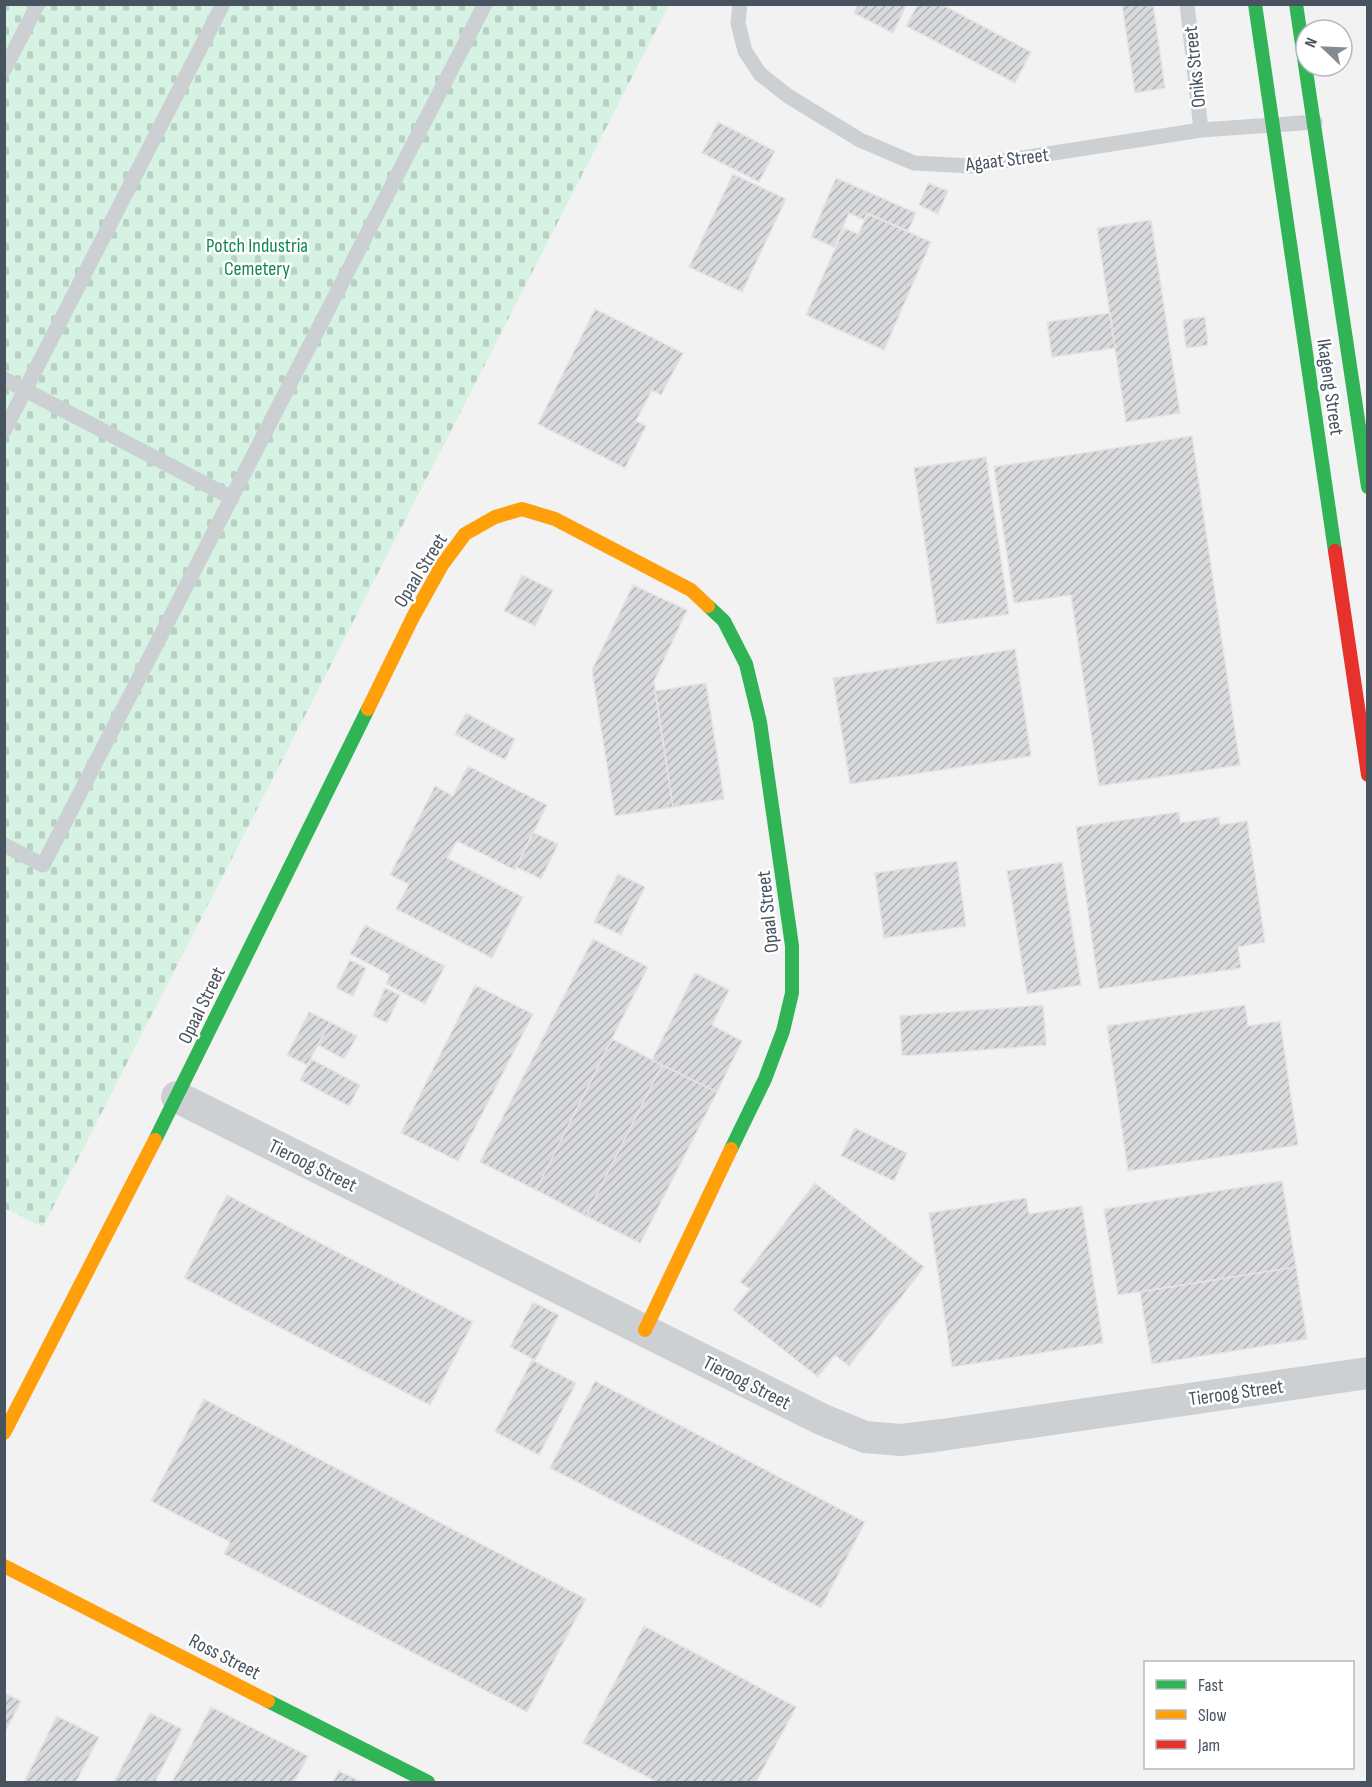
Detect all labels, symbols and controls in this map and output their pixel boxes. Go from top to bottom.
north arrow [1294,18,1354,78]
street label: Oniks Street [1179,25,1211,109]
text: N [1301,35,1322,50]
street label: Agaat Street [963,143,1050,177]
park label: Potch Industria Cemetery [206,234,308,281]
street label: Ikageng Street [1311,337,1349,437]
street label: Opaal Street [389,529,453,612]
street label: Opaal Street [752,870,784,954]
street label: Opaal Street [173,963,231,1048]
street label: Tieroog Street [265,1134,361,1198]
street label: Tieroog Street [699,1351,794,1415]
street label: Tieroog Street [1187,1374,1285,1411]
street label: Ross Street [185,1629,264,1685]
legend [1144,1661,1354,1769]
text: Fast [1198,1675,1224,1696]
text: Slow [1198,1705,1227,1726]
text: Jam [1197,1735,1220,1756]

